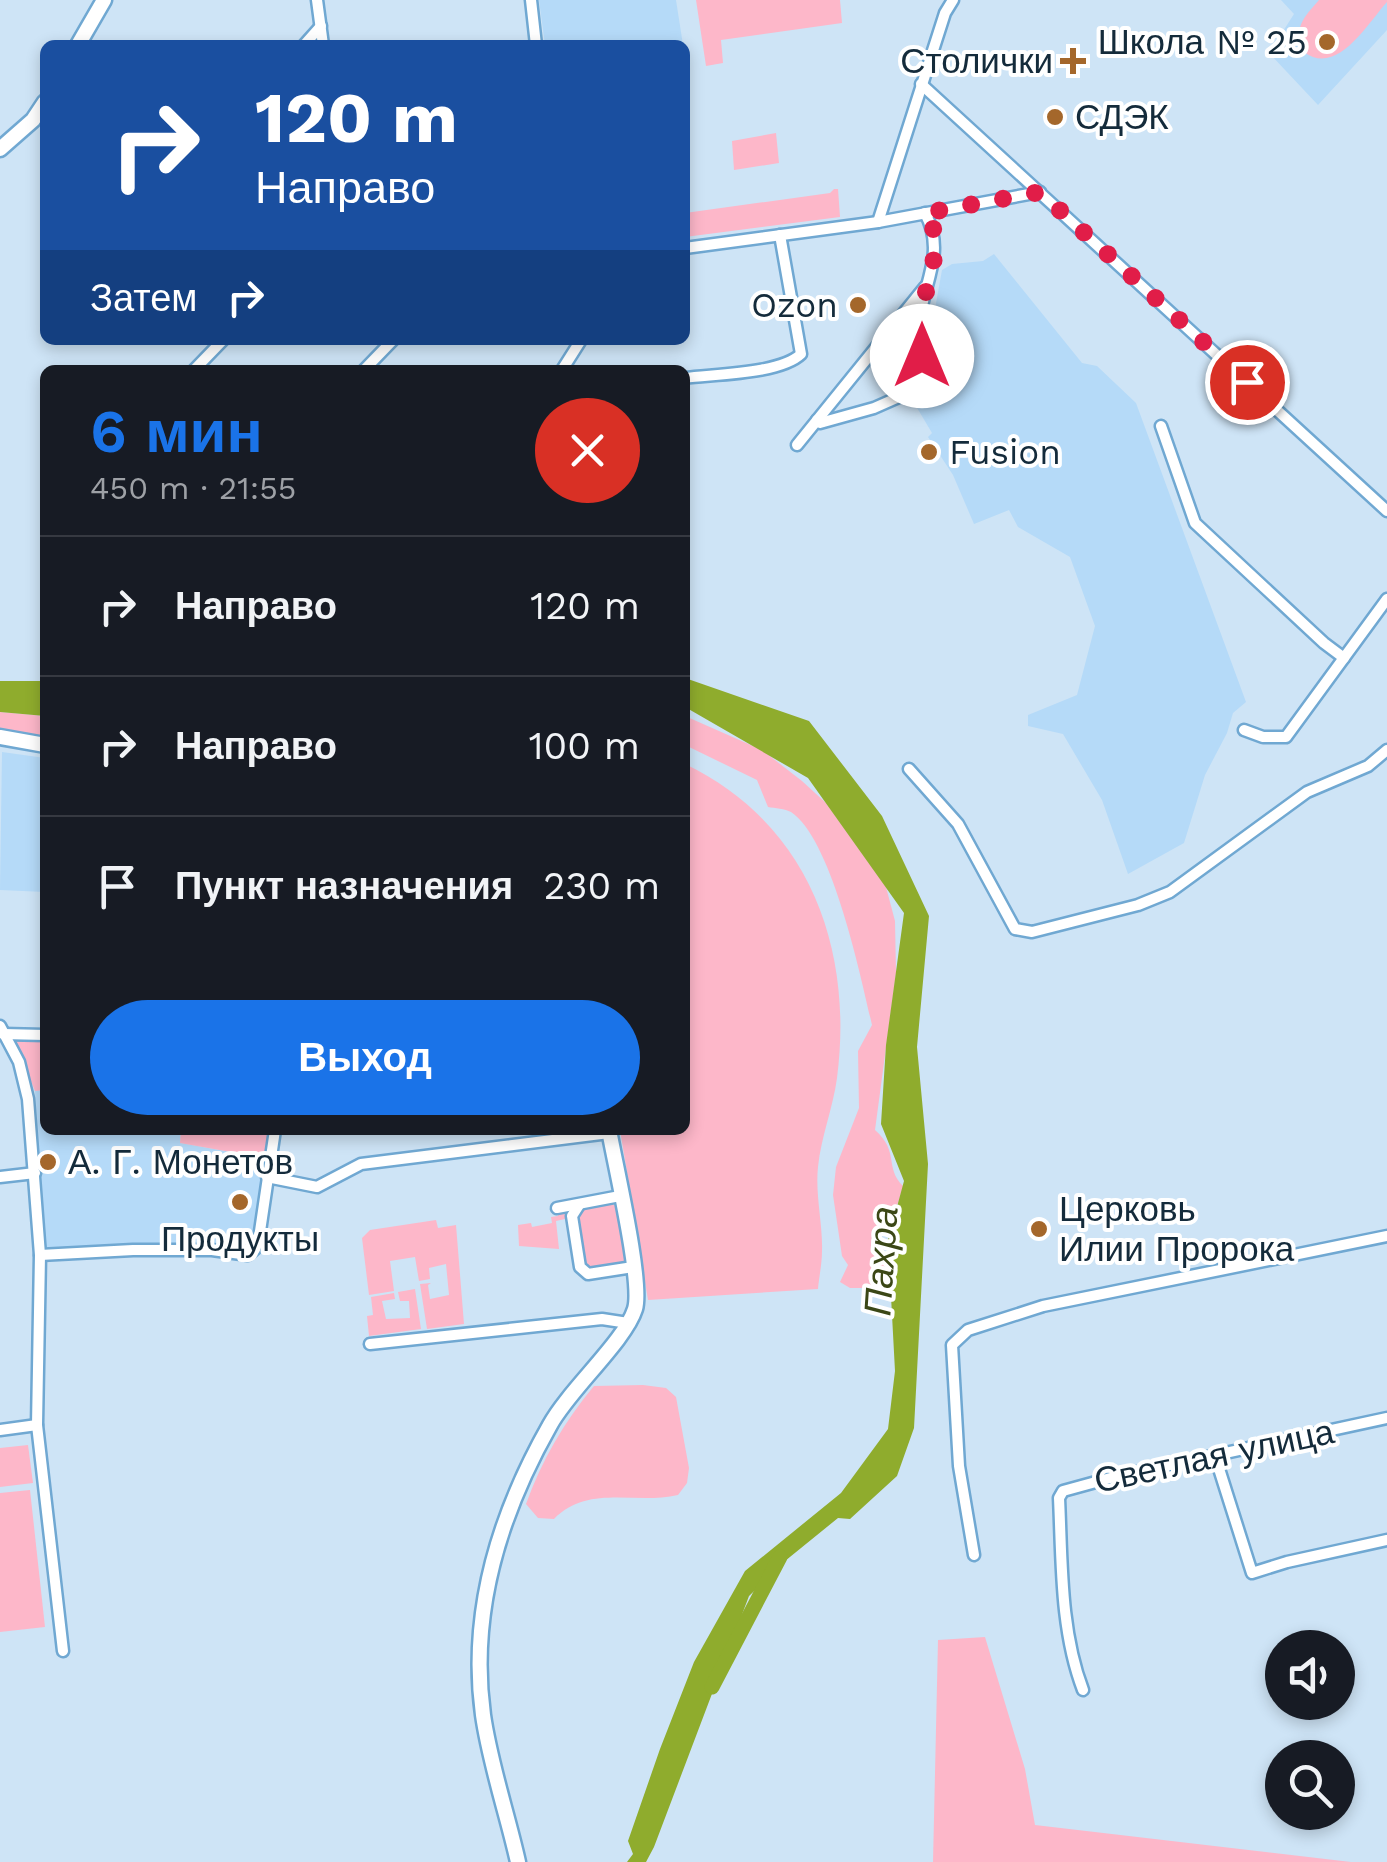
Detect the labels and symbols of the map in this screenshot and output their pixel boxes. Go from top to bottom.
place label: Школа № 25 [1098,21,1307,63]
marker: Школа № 25 [1316,31,1338,53]
place label: Столички [900,40,1053,82]
marker: Столички [1062,50,1084,72]
place label: СДЭК [1075,96,1169,138]
marker: СДЭК [1044,106,1066,128]
place label: Ozon [751,284,838,326]
marker: Ozon [847,294,869,316]
position arrow [870,304,974,408]
pin [1205,340,1290,425]
place label: Fusion [949,431,1061,473]
marker: Fusion [918,441,940,463]
place label: А. Г. Монетов [68,1141,293,1183]
marker: А. Г. Монетов [37,1151,59,1173]
place label: Церковь Илии Пророка [1059,1188,1295,1270]
marker: Продукты [229,1191,251,1213]
water label: Пахра [855,1205,907,1317]
place label: Продукты [161,1218,319,1260]
marker: Церковь Илии Пророка [1028,1218,1050,1240]
street label: Светлая улица [1090,1410,1338,1502]

